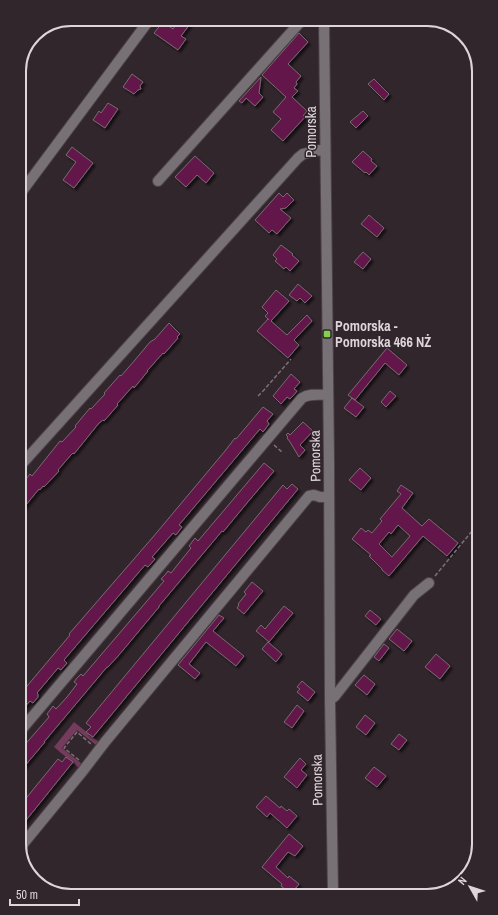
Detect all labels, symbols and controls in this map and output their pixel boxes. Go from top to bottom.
street label: Pomorska [302,106,320,158]
place label: Pomorska - Pomorska 466 NŻ [335,317,431,351]
marker: Pomorska - Pomorska 466 NŻ [322,329,332,339]
street label: Pomorska [306,429,324,482]
street label: Pomorska [308,753,326,806]
north arrow [450,867,490,907]
text: N [455,874,470,888]
scale bar [10,881,79,907]
text: 50 m [16,887,38,903]

